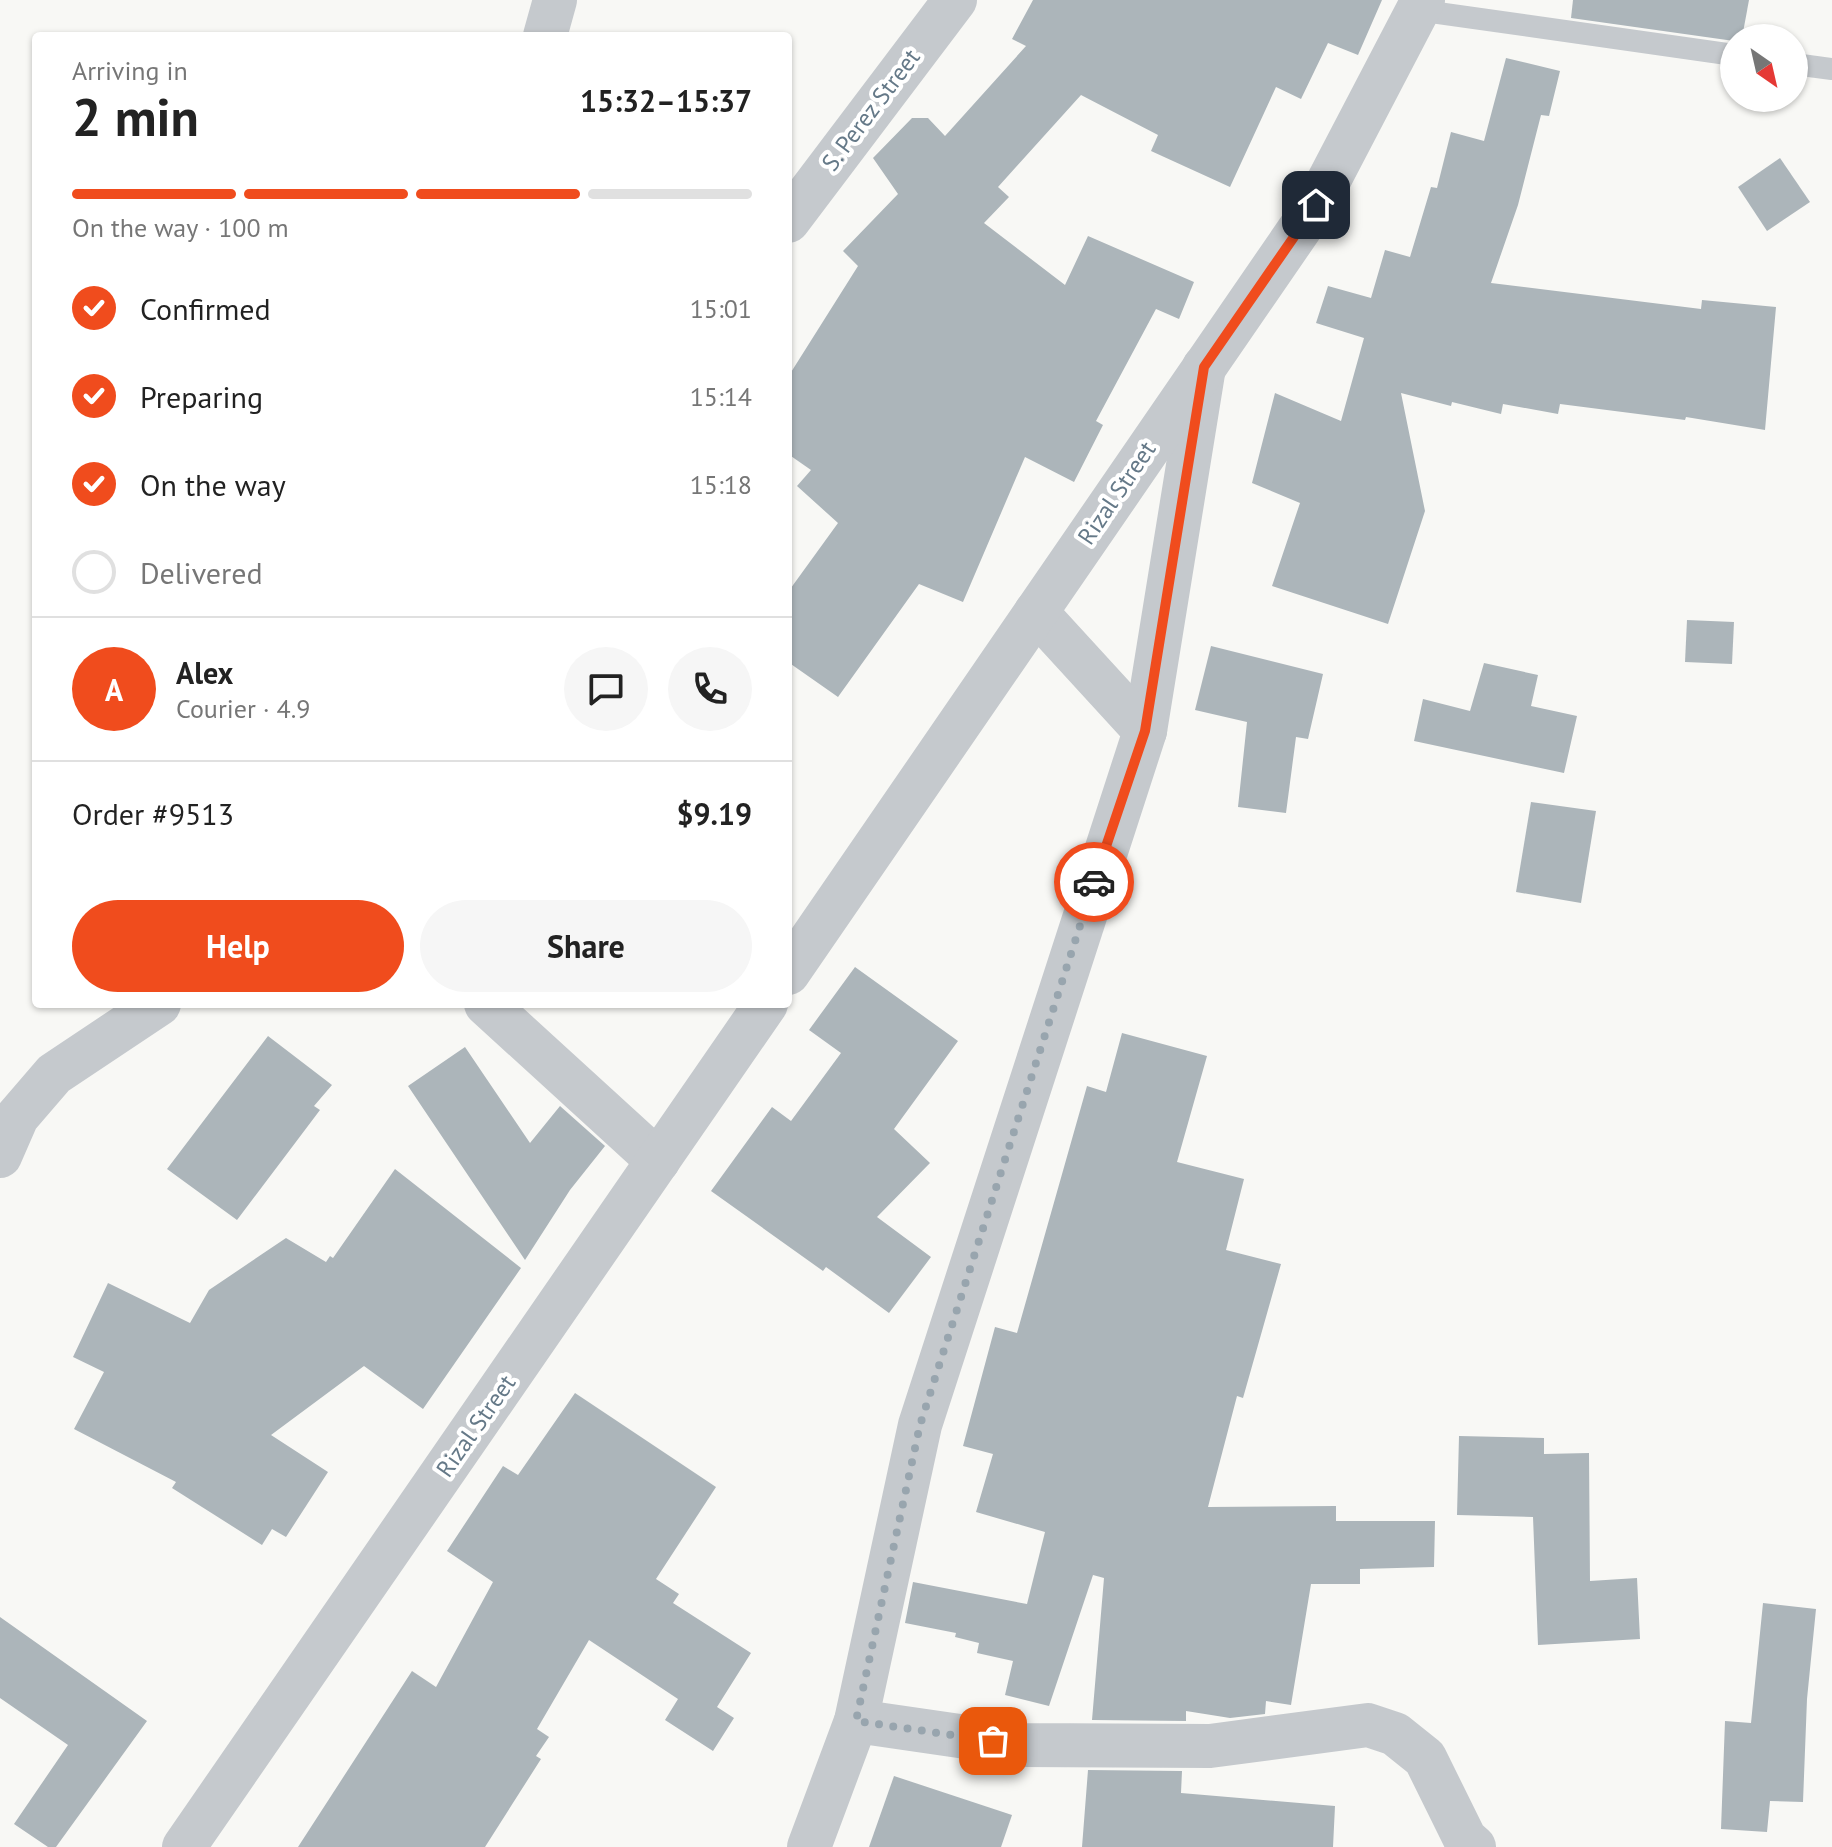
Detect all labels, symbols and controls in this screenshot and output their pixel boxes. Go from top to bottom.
north arrow [1720,24,1808,112]
map controls [1720,24,1808,112]
street label: S. Perez Street [815,42,927,177]
text: Arriving in [72,54,188,87]
text: 15:32–15:37 [580,81,752,120]
text: 2 min [72,83,199,150]
pin [1282,171,1350,239]
icon: home [1294,183,1338,227]
text: On the way · 100 m [72,211,289,244]
icon: check [72,286,116,330]
text: Confirmed [140,289,271,328]
text: 15:01 [690,292,752,325]
icon: check [72,374,116,418]
text: Preparing [140,377,263,416]
text: 15:14 [690,380,752,413]
street label: Rizal Street [1071,435,1162,550]
icon: check [72,462,116,506]
text: On the way [140,465,286,504]
text: 15:18 [690,468,752,501]
text: Delivered [140,553,263,592]
button: chat [564,647,648,731]
button: phone [668,647,752,731]
text: Alex [176,653,233,692]
text: A [105,670,123,709]
text: Courier · 4.9 [176,692,310,725]
text: Order #9513 [72,794,234,833]
text: $9.19 [677,794,752,833]
courier [1054,842,1134,922]
icon: car [1072,860,1116,904]
button: Help [72,900,404,992]
button: Share [420,900,752,992]
street label: Rizal Street [429,1368,522,1483]
pin [959,1707,1027,1775]
icon: bag [971,1719,1015,1763]

